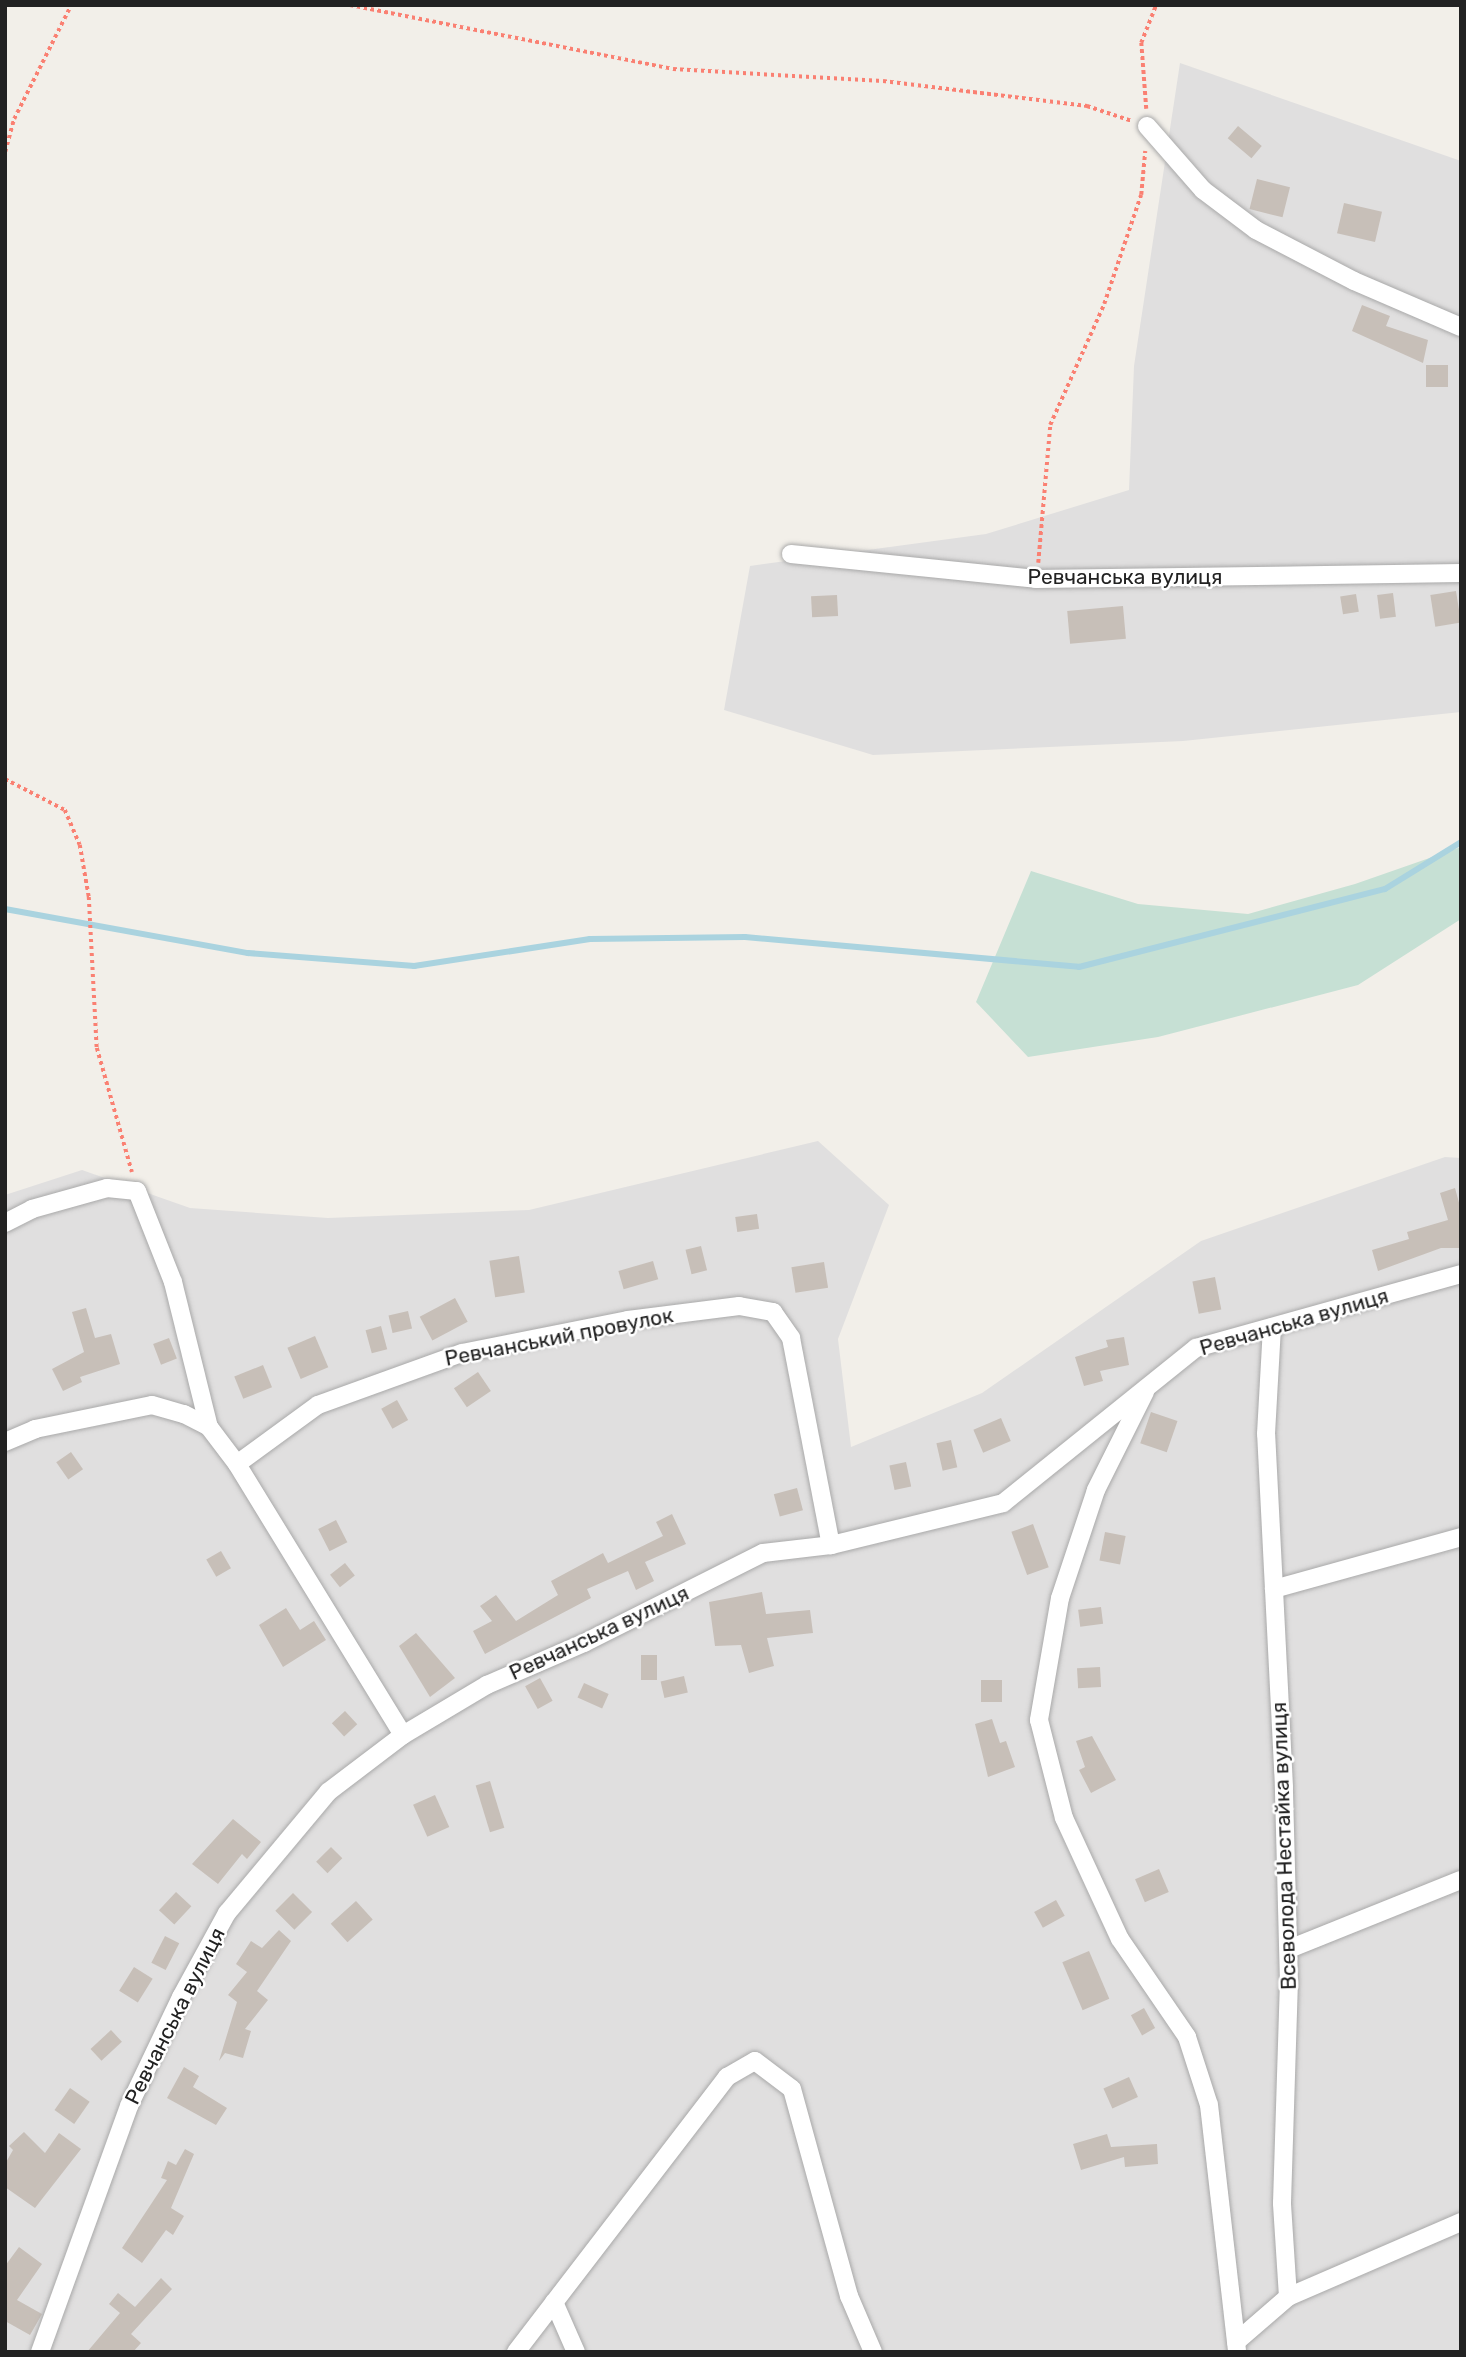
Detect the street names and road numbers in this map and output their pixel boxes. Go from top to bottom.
street label: Ревчанська вулиця [1027,564,1223,590]
street label: Ревчанська вулиця [1197,1283,1391,1361]
street label: Ревчанський провулок [443,1302,675,1372]
street label: Ревчанська вулиця [505,1580,693,1686]
street label: Всеволода Нестайка вулиця [1266,1702,1302,1990]
street label: Ревчанська вулиця [119,1923,231,2109]

